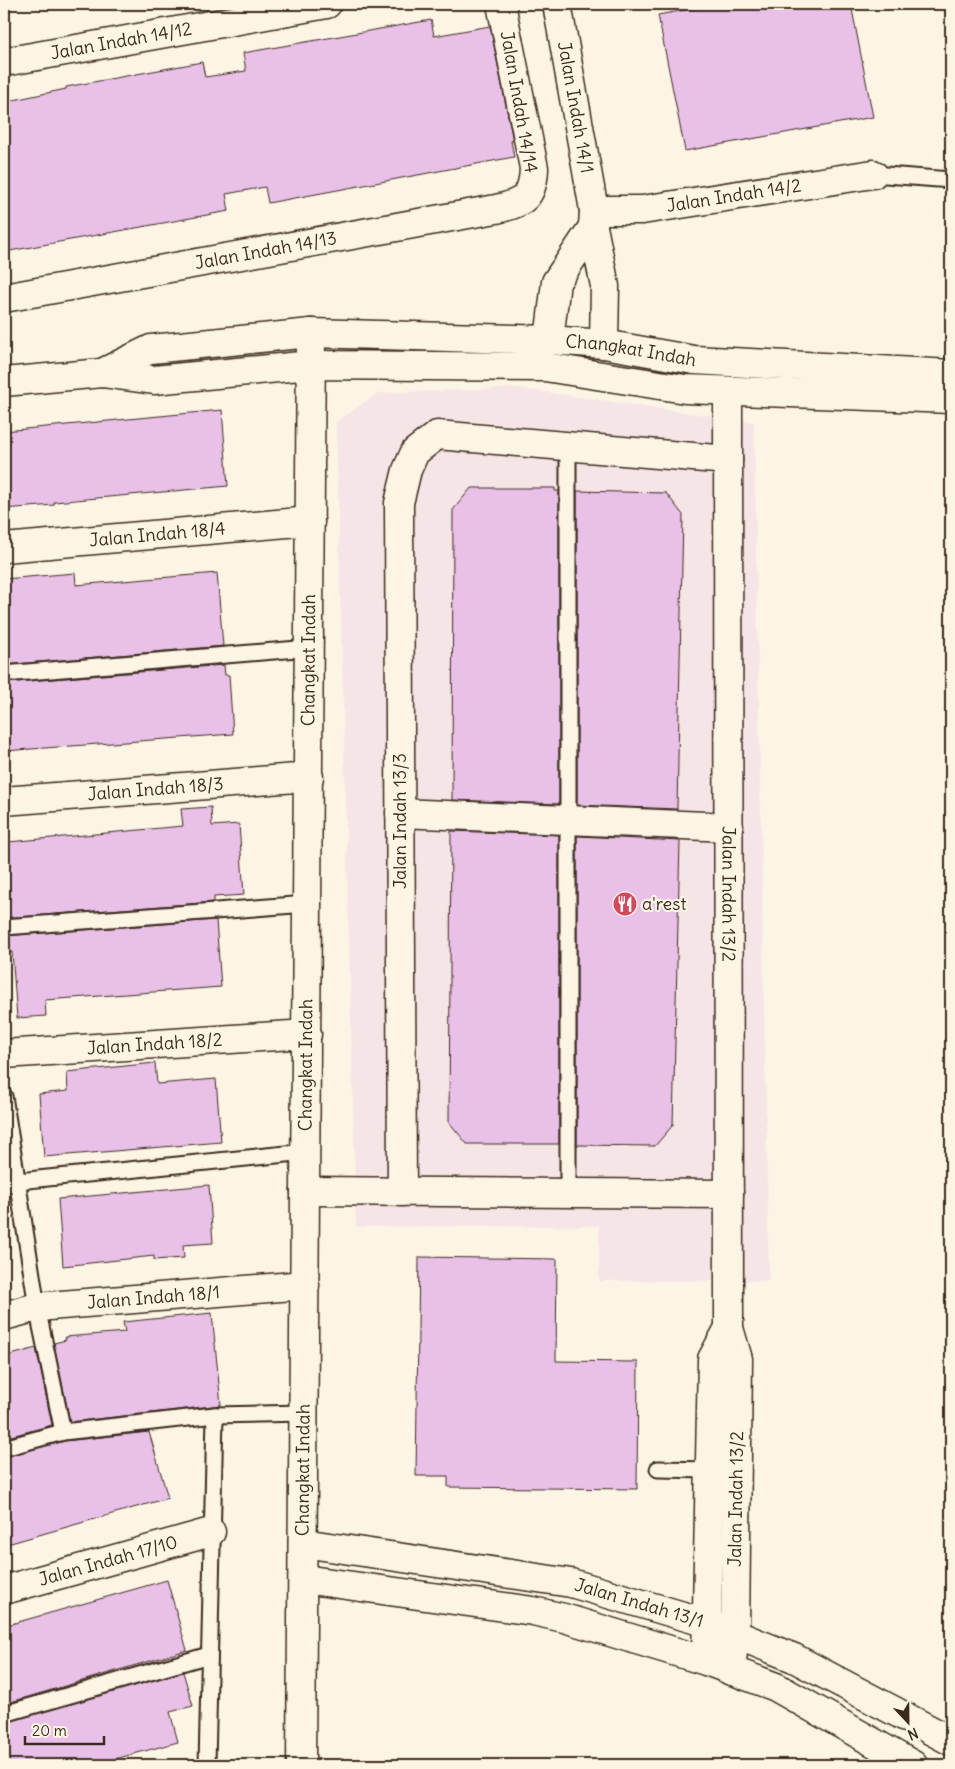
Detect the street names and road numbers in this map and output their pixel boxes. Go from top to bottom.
street label: Jalan Indah 14/12 [48,16,194,64]
street label: Jalan Indah 14/14 [496,29,543,175]
street label: Jalan Indah 14/1 [553,40,599,175]
street label: Jalan Indah 14/2 [665,173,803,217]
street label: Jalan Indah 14/13 [193,226,338,274]
street label: Changkat Indah [565,329,698,371]
street label: Jalan Indah 18/4 [88,517,226,551]
street label: Changkat Indah [296,594,320,726]
street label: Jalan Indah 13/3 [388,753,411,889]
street label: Jalan Indah 18/3 [87,772,224,805]
street label: Jalan Indah 13/2 [717,826,741,962]
street label: Changkat Indah [293,999,317,1131]
street label: Jalan Indah 18/2 [86,1028,223,1060]
street label: Jalan Indah 18/1 [86,1280,221,1314]
street label: Changkat Indah [291,1404,315,1536]
street label: Jalan Indah 13/2 [723,1431,748,1567]
street label: Jalan Indah 17/10 [36,1530,180,1591]
street label: Jalan Indah 13/1 [572,1573,706,1632]

